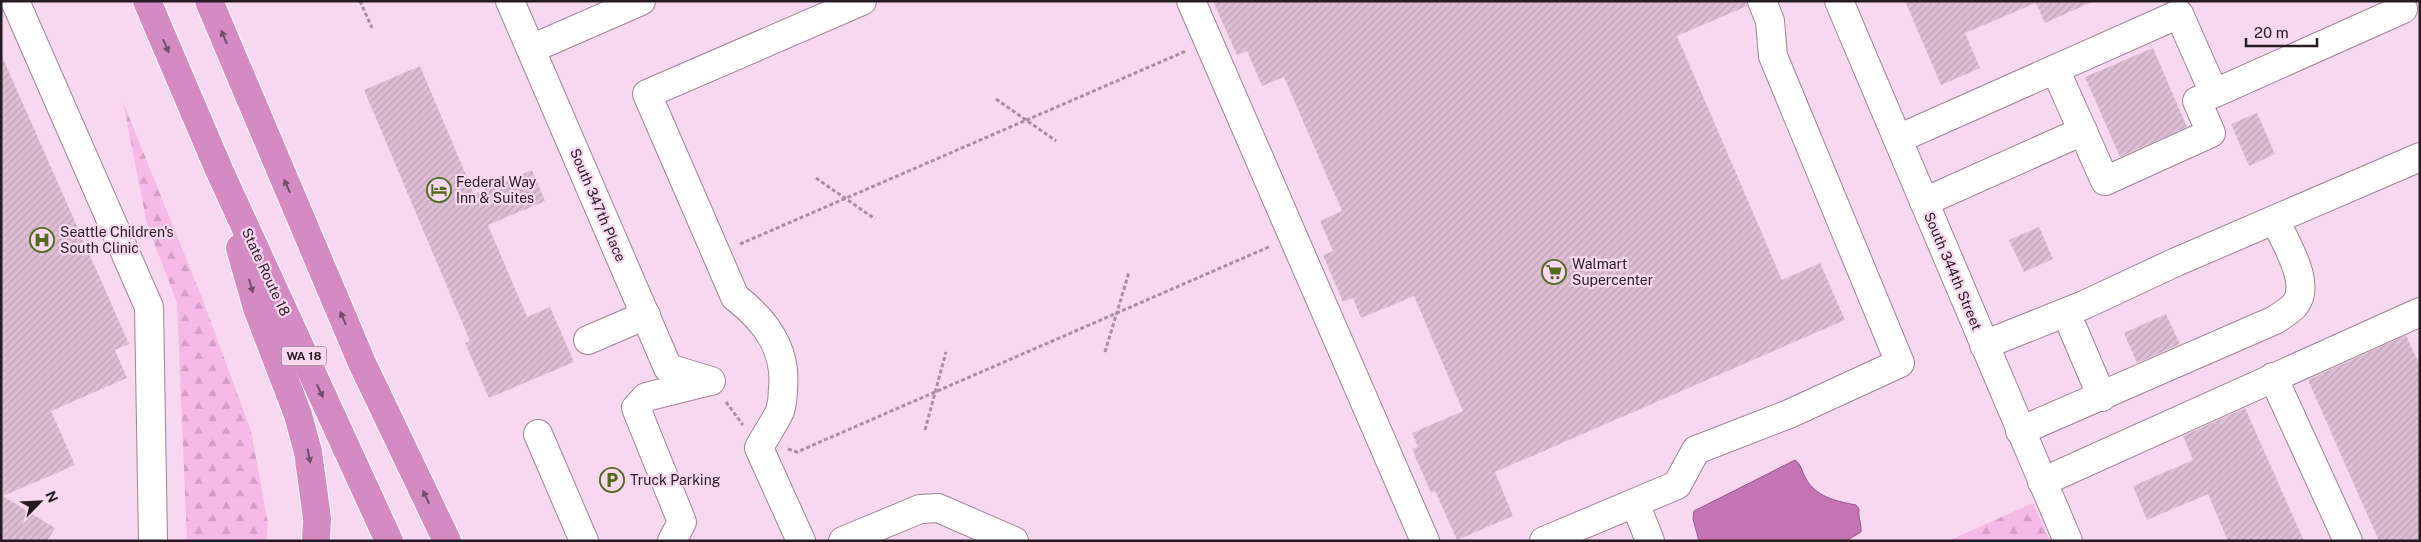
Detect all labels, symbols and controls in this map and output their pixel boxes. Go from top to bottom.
scale bar [2246,15,2317,47]
text: 20 m [2254,24,2289,41]
one-way arrow [220,29,228,44]
one-way arrow [162,39,170,54]
street label: South 347th Place [567,146,629,264]
place label: Federal Way Inn & Suites [456,174,537,206]
hotel icon: Federal Way Inn & Suites [426,177,452,203]
one-way arrow [283,179,291,193]
street label: South 344th Street [1921,210,1985,332]
place label: Seattle Children's South Clinic [60,224,174,256]
street label: State Route 18 [239,226,293,318]
hospital icon: Seattle Children's South Clinic [29,227,55,253]
place label: Walmart Supercenter [1572,256,1653,288]
supermarket icon: Walmart Supercenter [1541,259,1567,285]
one-way arrow [247,279,255,294]
one-way arrow [339,310,347,325]
road number: WA 18 [282,346,326,366]
one-way arrow [317,384,325,398]
one-way arrow [305,449,313,465]
parking icon: Truck Parking [599,467,625,493]
place label: Truck Parking [630,472,721,488]
north arrow [15,477,65,527]
text: N [42,488,61,505]
one-way arrow [422,490,430,504]

